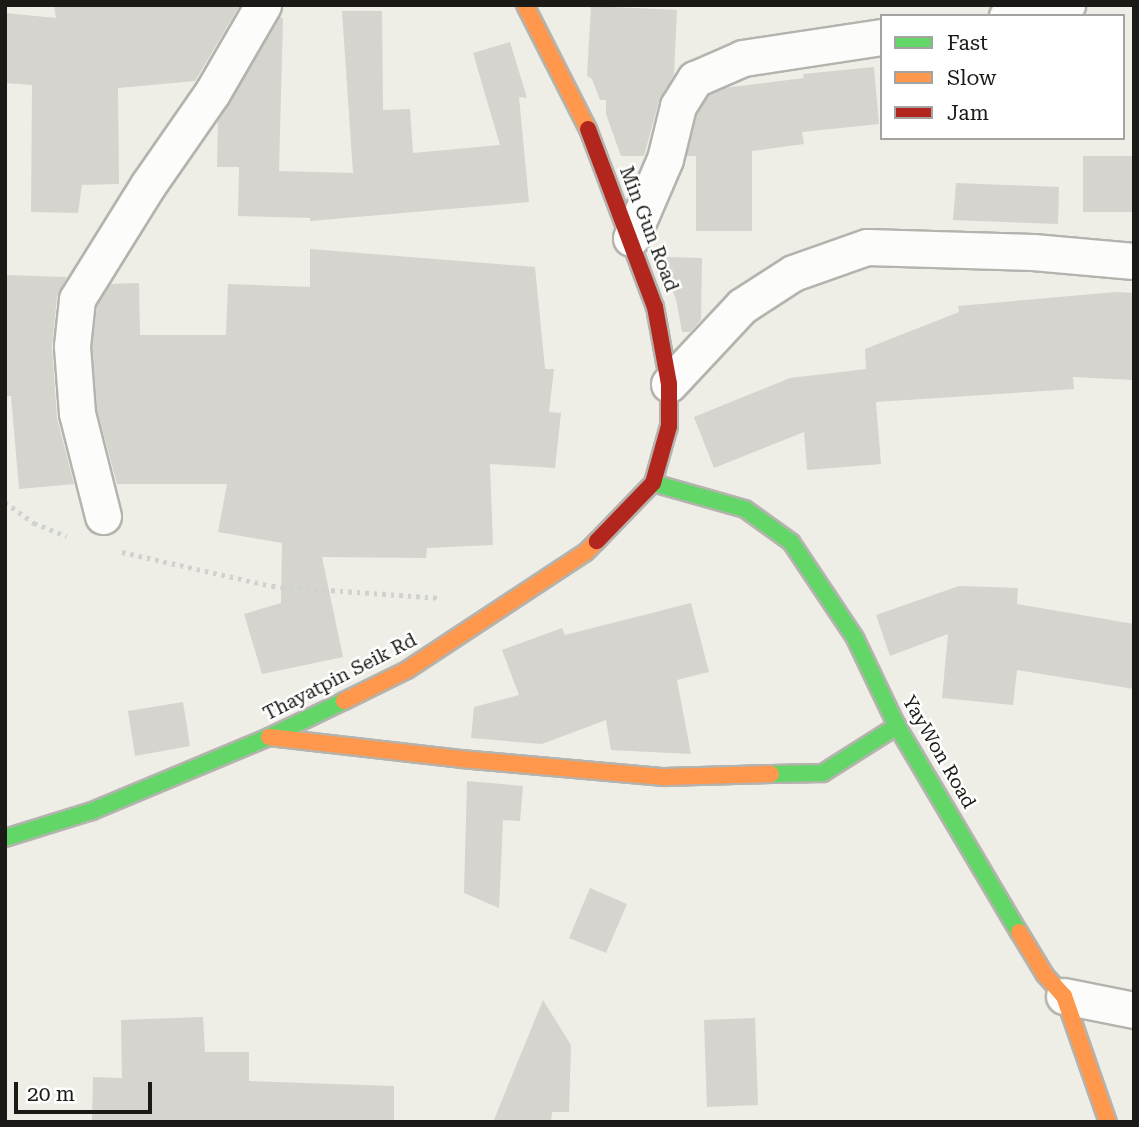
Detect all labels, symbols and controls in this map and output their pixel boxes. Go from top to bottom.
legend [880,14,1125,140]
text: Fast [947,31,988,55]
text: Slow [947,66,996,90]
text: Jam [947,101,989,125]
street label: Min Gun Road [615,163,683,295]
street label: Thayatpin Seik Rd [260,628,420,726]
street label: YayWon Road [898,692,980,812]
scale bar [18,1068,156,1112]
text: 20 m [27,1082,75,1106]

